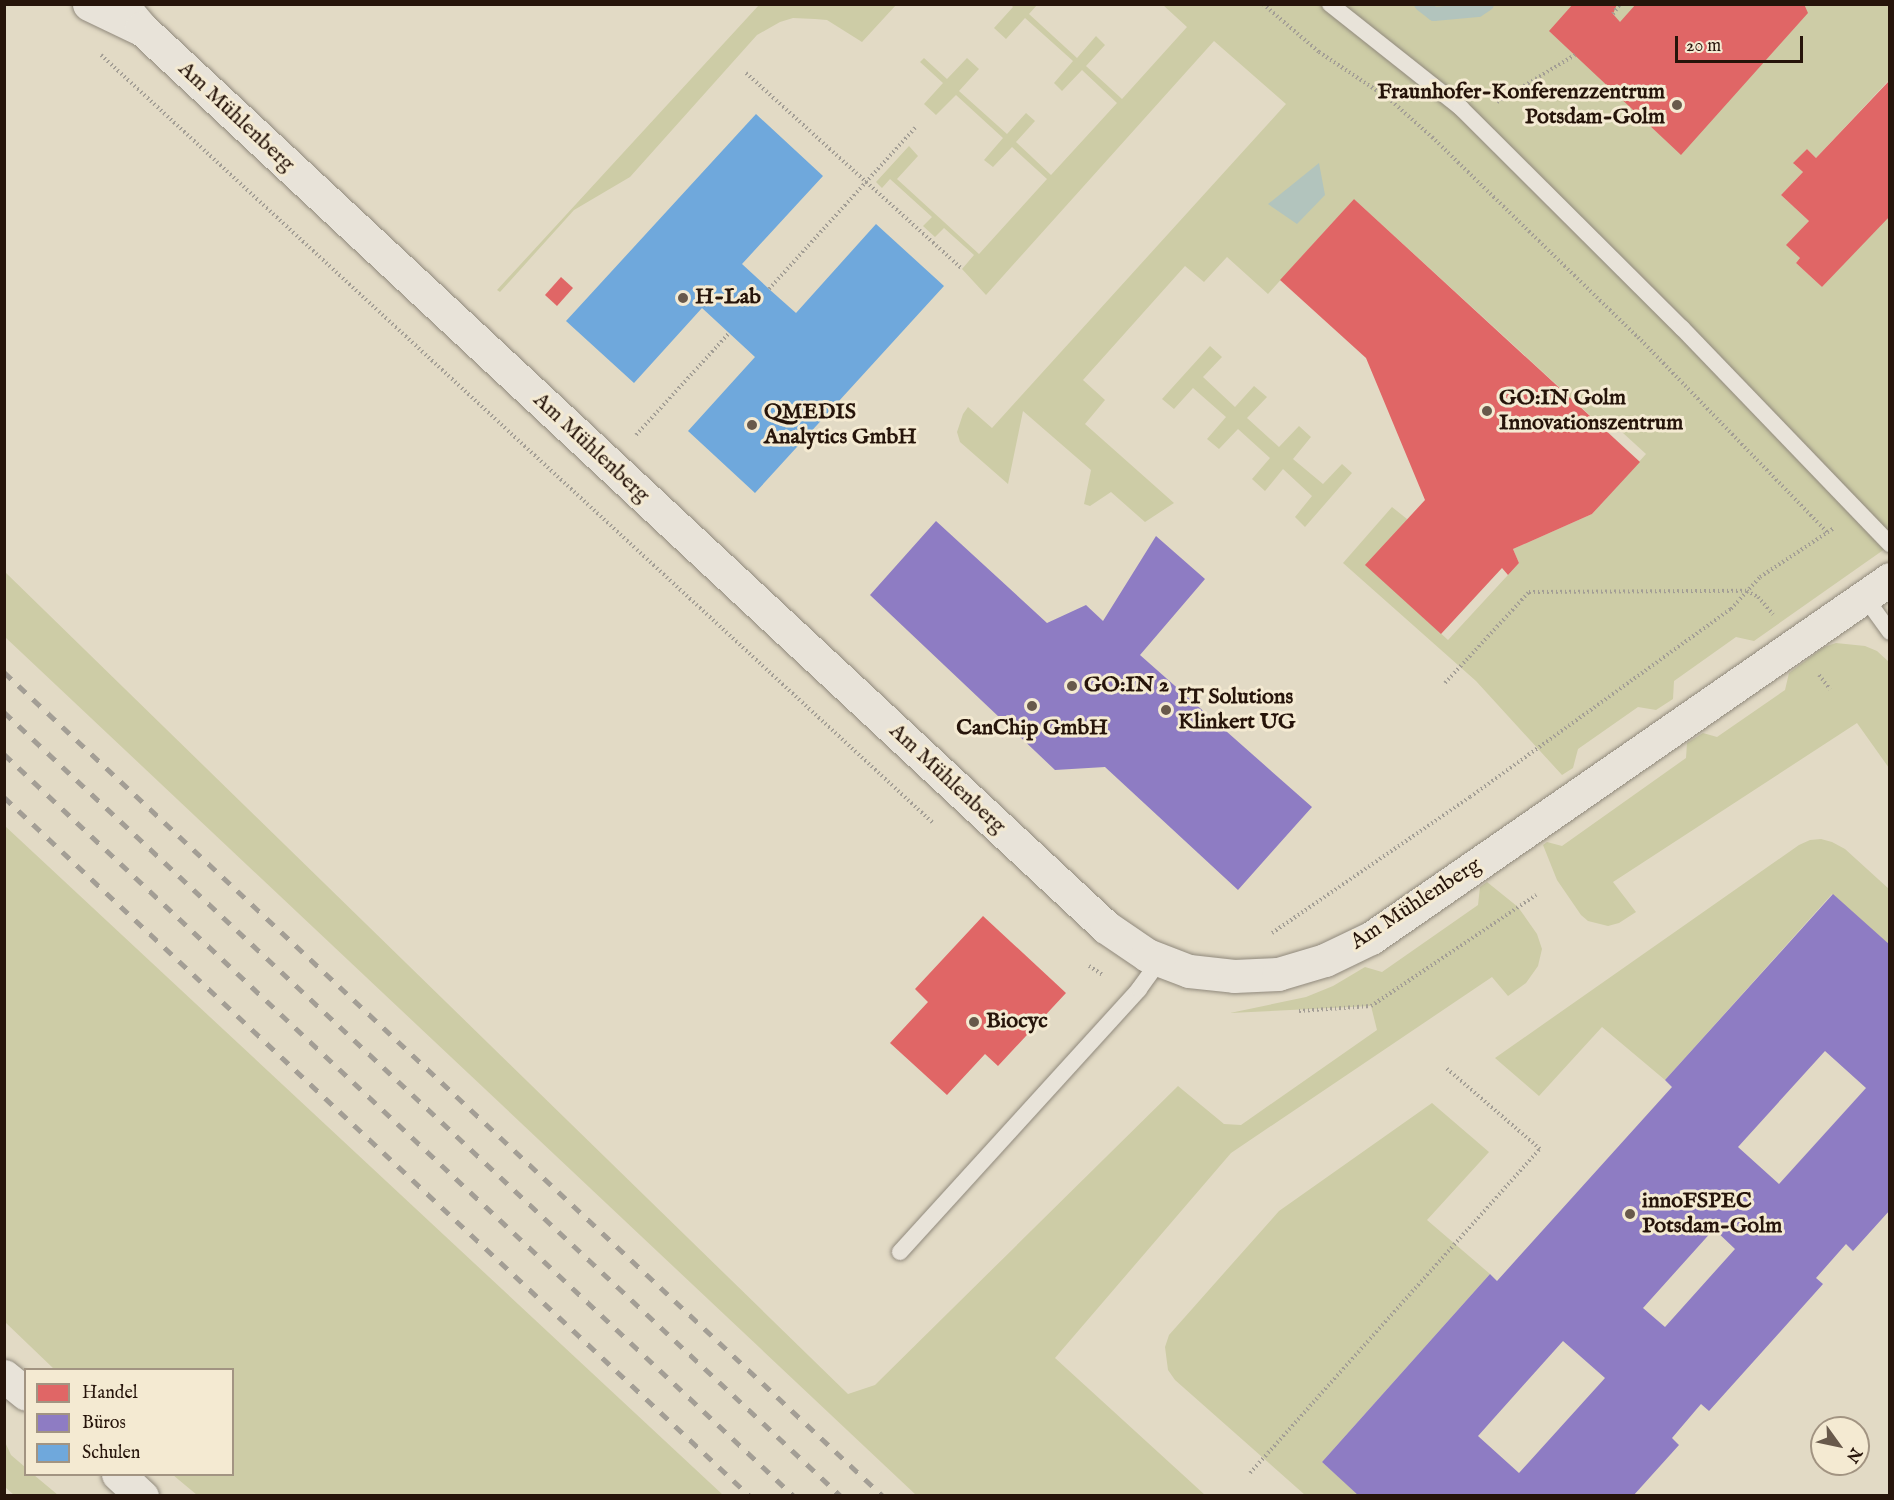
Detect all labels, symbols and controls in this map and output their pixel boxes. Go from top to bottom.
scale bar [1678,24,1806,62]
text: 20 m [1686,35,1721,58]
street label: Am Mühlenberg [172,56,300,178]
place label: Fraunhofer-Konferenzzentrum Potsdam-Golm [1378,79,1665,130]
marker: Fraunhofer-Konferenzzentrum Potsdam-Golm [1670,98,1684,112]
place label: H-Lab [695,285,761,311]
marker: H-Lab [676,291,690,305]
place label: GO:IN Golm Innovationszentrum [1499,385,1683,436]
street label: Am Mühlenberg [527,387,655,509]
place label: QMEDIS Analytics GmbH [764,399,917,451]
marker: GO:IN Golm Innovationszentrum [1480,404,1494,418]
marker: QMEDIS Analytics GmbH [745,418,759,432]
place label: GO:IN 2 [1084,673,1169,699]
marker: GO:IN 2 [1065,679,1079,693]
place label: IT Solutions Klinkert UG [1178,684,1296,736]
marker: CanChip GmbH [1025,699,1039,713]
marker: IT Solutions Klinkert UG [1159,703,1173,717]
place label: CanChip GmbH [956,716,1108,742]
street label: Am Mühlenberg [883,718,1011,840]
street label: Am Mühlenberg [1346,852,1486,956]
place label: Biocyc [986,1009,1048,1035]
marker: Biocyc [967,1015,981,1029]
place label: innoFSPEC Potsdam-Golm [1642,1188,1782,1240]
marker: innoFSPEC Potsdam-Golm [1623,1207,1637,1221]
legend [24,1368,234,1476]
text: Handel [82,1382,138,1405]
text: Büros [82,1412,126,1435]
north arrow [1810,1416,1870,1476]
text: Schulen [82,1442,140,1465]
text: N [1841,1443,1866,1466]

